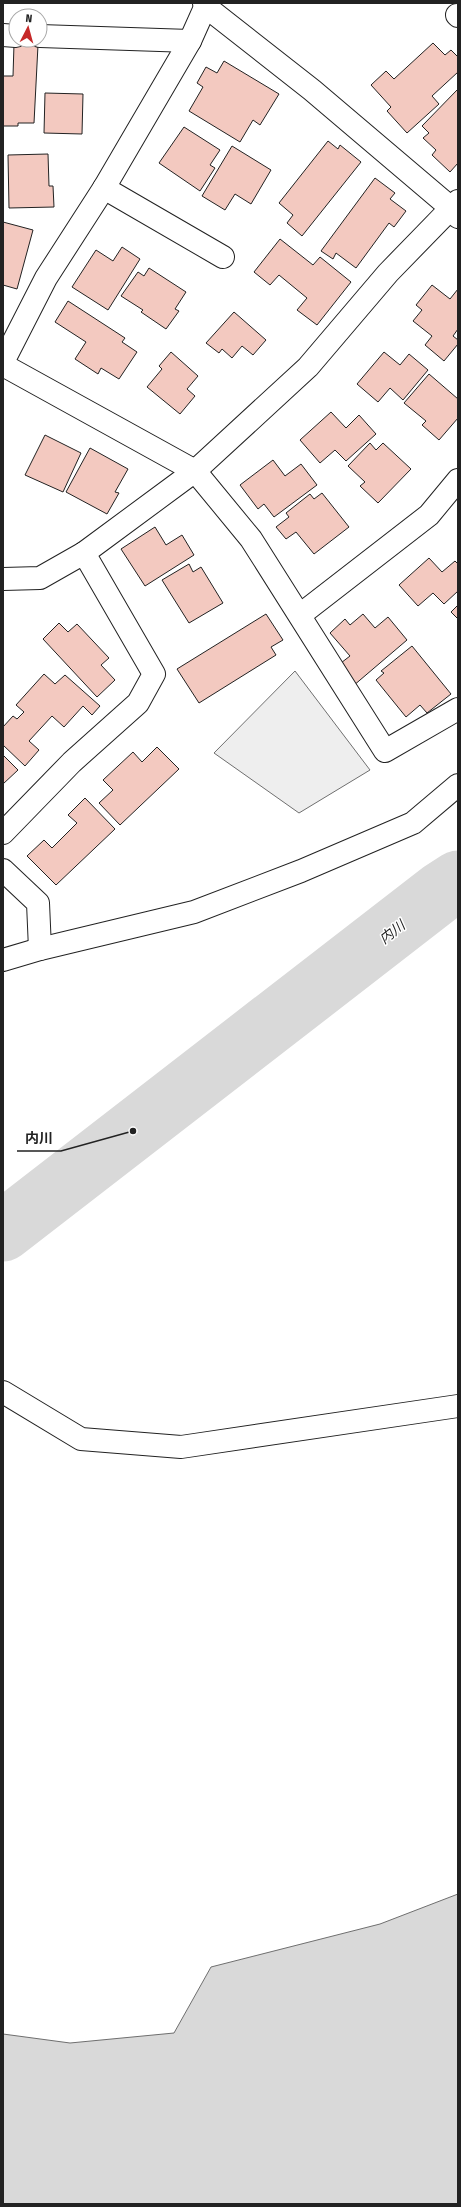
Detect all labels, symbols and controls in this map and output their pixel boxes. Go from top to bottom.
north arrow [8,8,48,48]
text: N [25,12,33,25]
water label: 内川 [376,916,410,948]
callout: 内川 [17,1125,61,1151]
text: 内川 [25,1130,53,1147]

